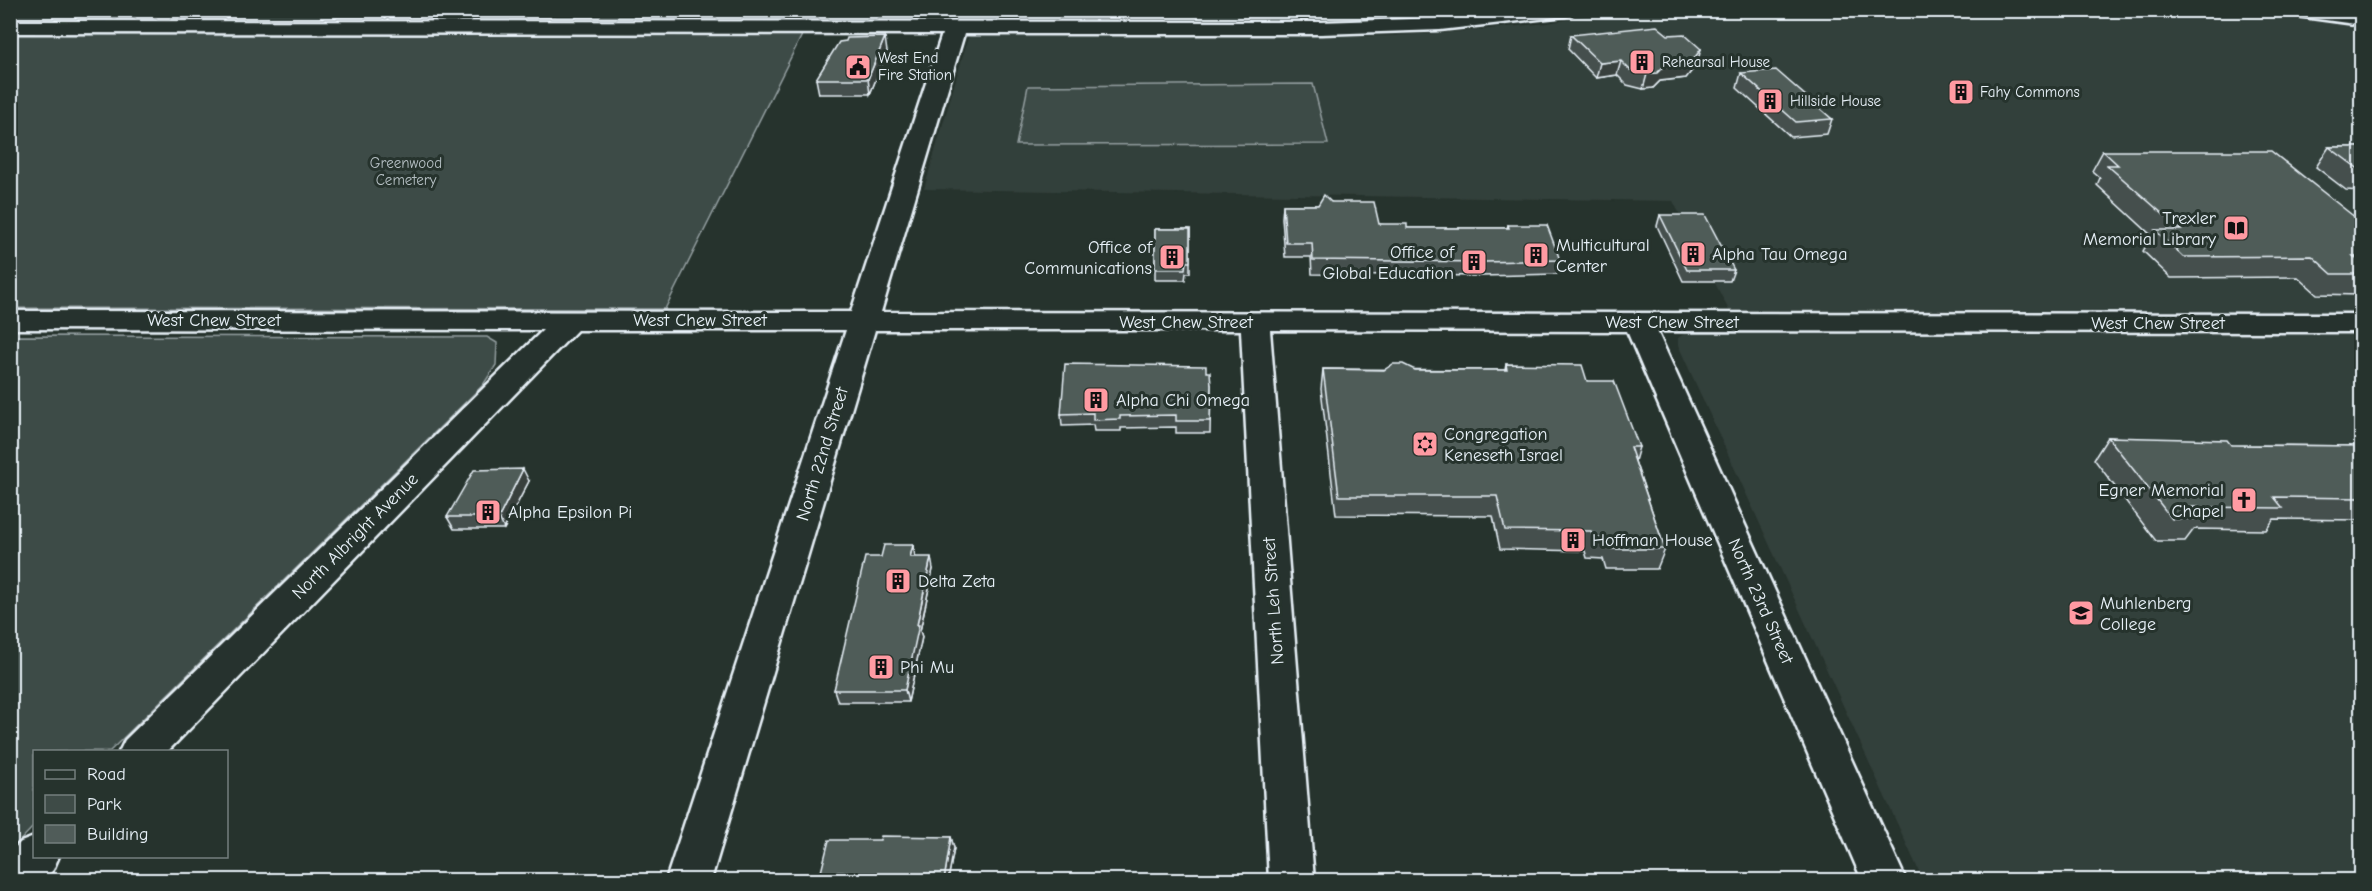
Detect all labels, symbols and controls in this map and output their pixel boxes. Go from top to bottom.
building icon: Rehearsal House [1627,47,1657,77]
place label: West End Fire Station [878,49,952,84]
public building icon: West End Fire Station [843,52,873,82]
place label: Rehearsal House [1662,53,1770,71]
building icon: Fahy Commons [1946,77,1976,107]
place label: Fahy Commons [1980,83,2080,101]
building icon: Hillside House [1755,86,1785,116]
place label: Hillside House [1790,92,1882,110]
park label: Greenwood Cemetery [370,154,442,189]
place label: Trexler Memorial Library [2083,208,2217,250]
library icon: Trexler Memorial Library [2221,213,2251,243]
place label: Multicultural Center [1556,235,1650,277]
place label: Office of Communications [1024,237,1153,279]
building icon: Alpha Tau Omega [1678,239,1708,269]
building icon: Multicultural Center [1521,240,1551,270]
building icon: Office of Communications [1157,242,1187,272]
place label: Office of Global Education [1323,242,1455,284]
place label: Alpha Tau Omega [1712,244,1847,265]
building icon: Office of Global Education [1459,247,1489,277]
street label: West Chew Street [147,310,282,331]
street label: West Chew Street [633,310,768,331]
street label: West Chew Street [1119,312,1254,333]
street label: West Chew Street [1605,312,1740,333]
street label: West Chew Street [2091,313,2226,334]
street label: North 22nd Street [792,384,853,524]
building icon: Alpha Chi Omega [1081,385,1111,415]
place label: Alpha Chi Omega [1116,390,1250,411]
place label: Congregation Keneseth Israel [1444,424,1563,466]
synagogue icon: Congregation Keneseth Israel [1410,429,1440,459]
street label: North Albright Avenue [288,469,423,604]
place label: Egner Memorial Chapel [2099,480,2224,522]
church icon: Egner Memorial Chapel [2229,485,2259,515]
building icon: Alpha Epsilon Pi [473,497,503,527]
place label: Alpha Epsilon Pi [508,502,632,523]
building icon: Hoffman House [1558,525,1588,555]
place label: Hoffman House [1592,530,1713,551]
street label: North 23rd Street [1723,535,1798,668]
street label: North Leh Street [1259,536,1288,665]
building icon: Delta Zeta [883,566,913,596]
place label: Delta Zeta [918,571,996,592]
place label: Muhlenberg College [2100,593,2192,635]
school or university icon: Muhlenberg College [2066,598,2096,628]
building icon: Phi Mu [866,652,896,682]
place label: Phi Mu [900,657,954,678]
legend [33,750,228,858]
text: Road [87,764,126,785]
text: Park [87,794,122,815]
text: Building [87,824,149,845]

